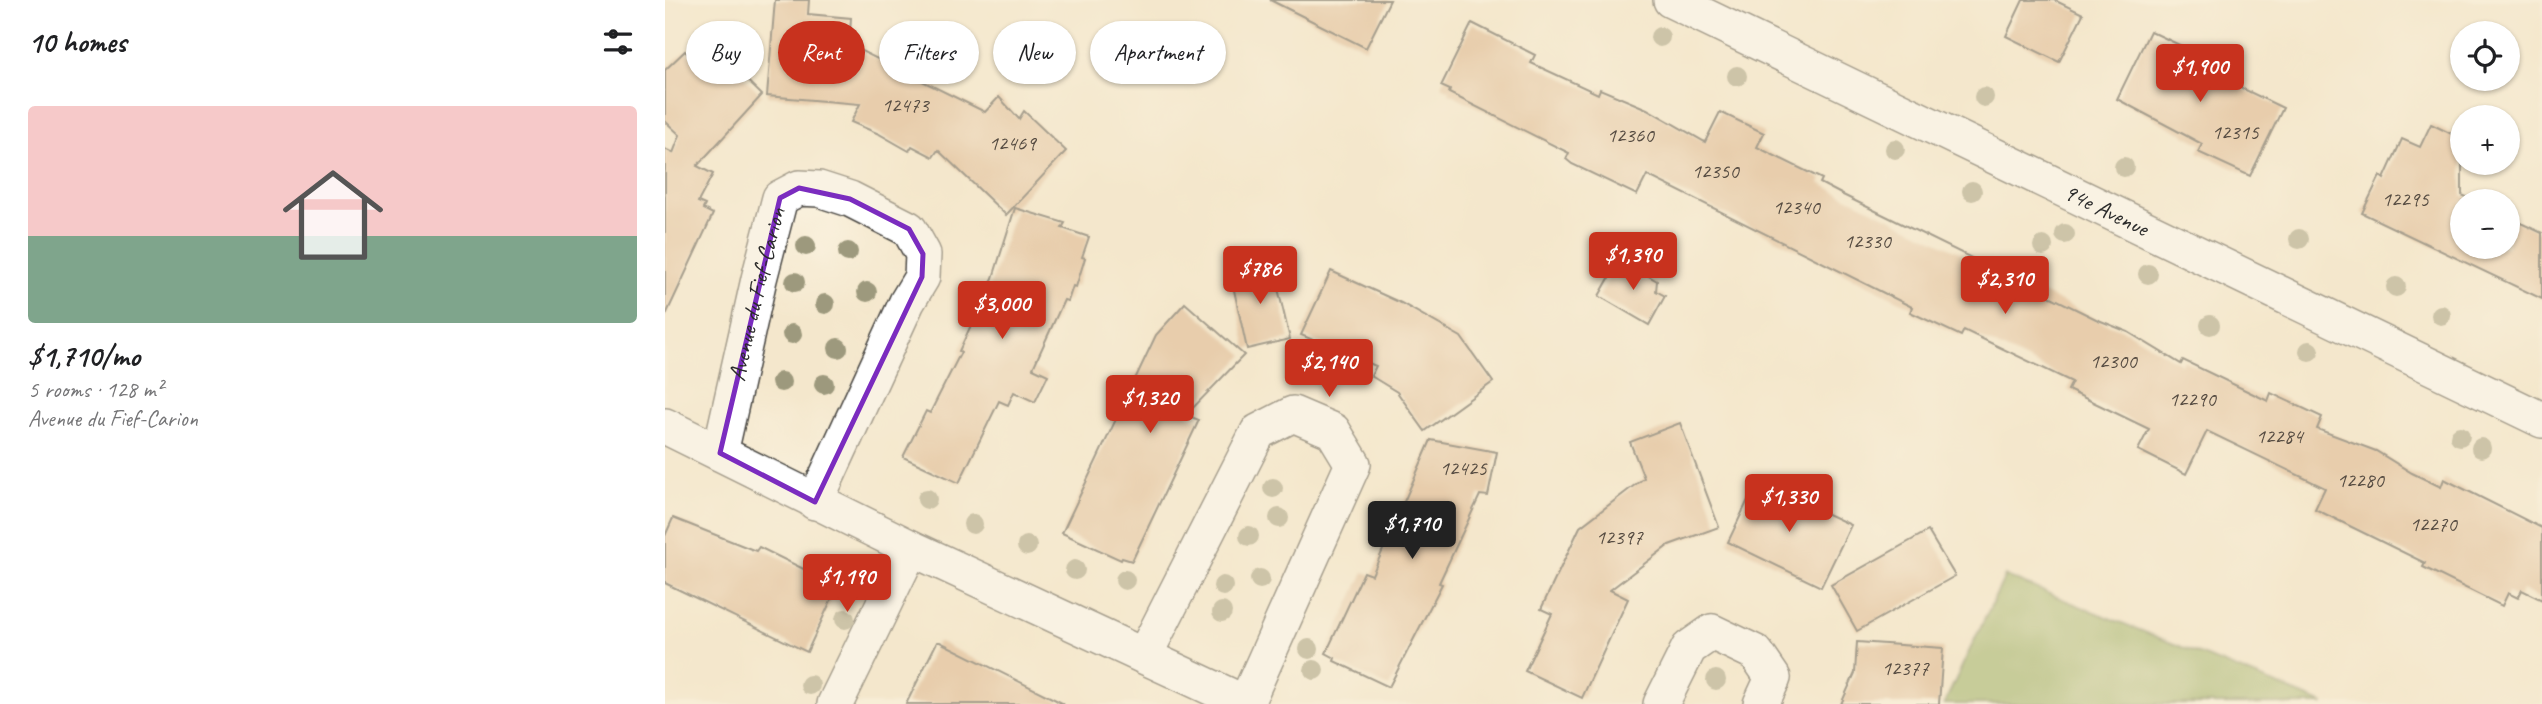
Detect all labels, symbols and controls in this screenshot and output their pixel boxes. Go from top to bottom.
chip: Buy [686,21,764,84]
chip: Rent [778,21,865,84]
chip: Filters [879,21,979,84]
chip: New [993,21,1076,84]
chip: Apartment [1090,21,1226,84]
map controls [2450,21,2520,259]
button: locate [2450,21,2520,91]
text: 10 homes [28,23,126,61]
icon: filters [599,23,637,61]
pin: $1,900 [2143,44,2257,104]
text: $1,900 [2172,52,2228,81]
house number: 12473 [881,92,930,118]
button: + [2450,105,2520,175]
house number: 12315 [2211,119,2260,145]
house number: 12360 [1606,122,1655,148]
house number: 12469 [988,130,1037,156]
icon: home [270,152,396,278]
house number: 12350 [1691,158,1740,184]
street label: 94e Avenue [2059,177,2155,244]
house number: 12295 [2381,186,2430,212]
button: − [2450,189,2520,259]
house number: 12340 [1772,194,1821,220]
street label: Avenue du Fief-Carion [722,204,792,384]
house number: 12330 [1843,228,1892,254]
pin: $1,390 [1576,232,1690,292]
text: $1,390 [1605,240,1661,269]
pin: $786 [1219,246,1301,306]
text: $786 [1239,254,1281,283]
pin: $2,310 [1948,256,2062,316]
text: $2,310 [1977,264,2033,293]
pin: $3,000 [945,282,1059,341]
text: $3,000 [974,289,1030,318]
text: $1,710/mo [28,337,140,375]
pin: $2,140 [1272,340,1386,399]
text: $2,140 [1301,347,1357,376]
house number: 12300 [2089,348,2138,374]
text: 5 rooms · 128 m² [28,375,163,404]
pin: $1,320 [1093,376,1207,435]
text: $1,320 [1122,383,1178,412]
house number: 12290 [2168,386,2217,412]
text: Avenue du Fief-Carion [28,404,198,433]
house number: 12284 [2255,423,2305,449]
house number: 12425 [1439,455,1488,481]
house number: 12280 [2336,467,2385,493]
pin: $1,330 [1732,475,1846,534]
text: $1,330 [1761,482,1817,511]
pin: $1,710 [1355,502,1469,561]
text: $1,710 [1384,509,1440,538]
house number: 12270 [2409,511,2458,537]
house number: 12397 [1595,524,1644,550]
pin: $1,190 [790,554,904,614]
text: $1,190 [819,562,875,591]
house number: 12377 [1881,655,1930,681]

